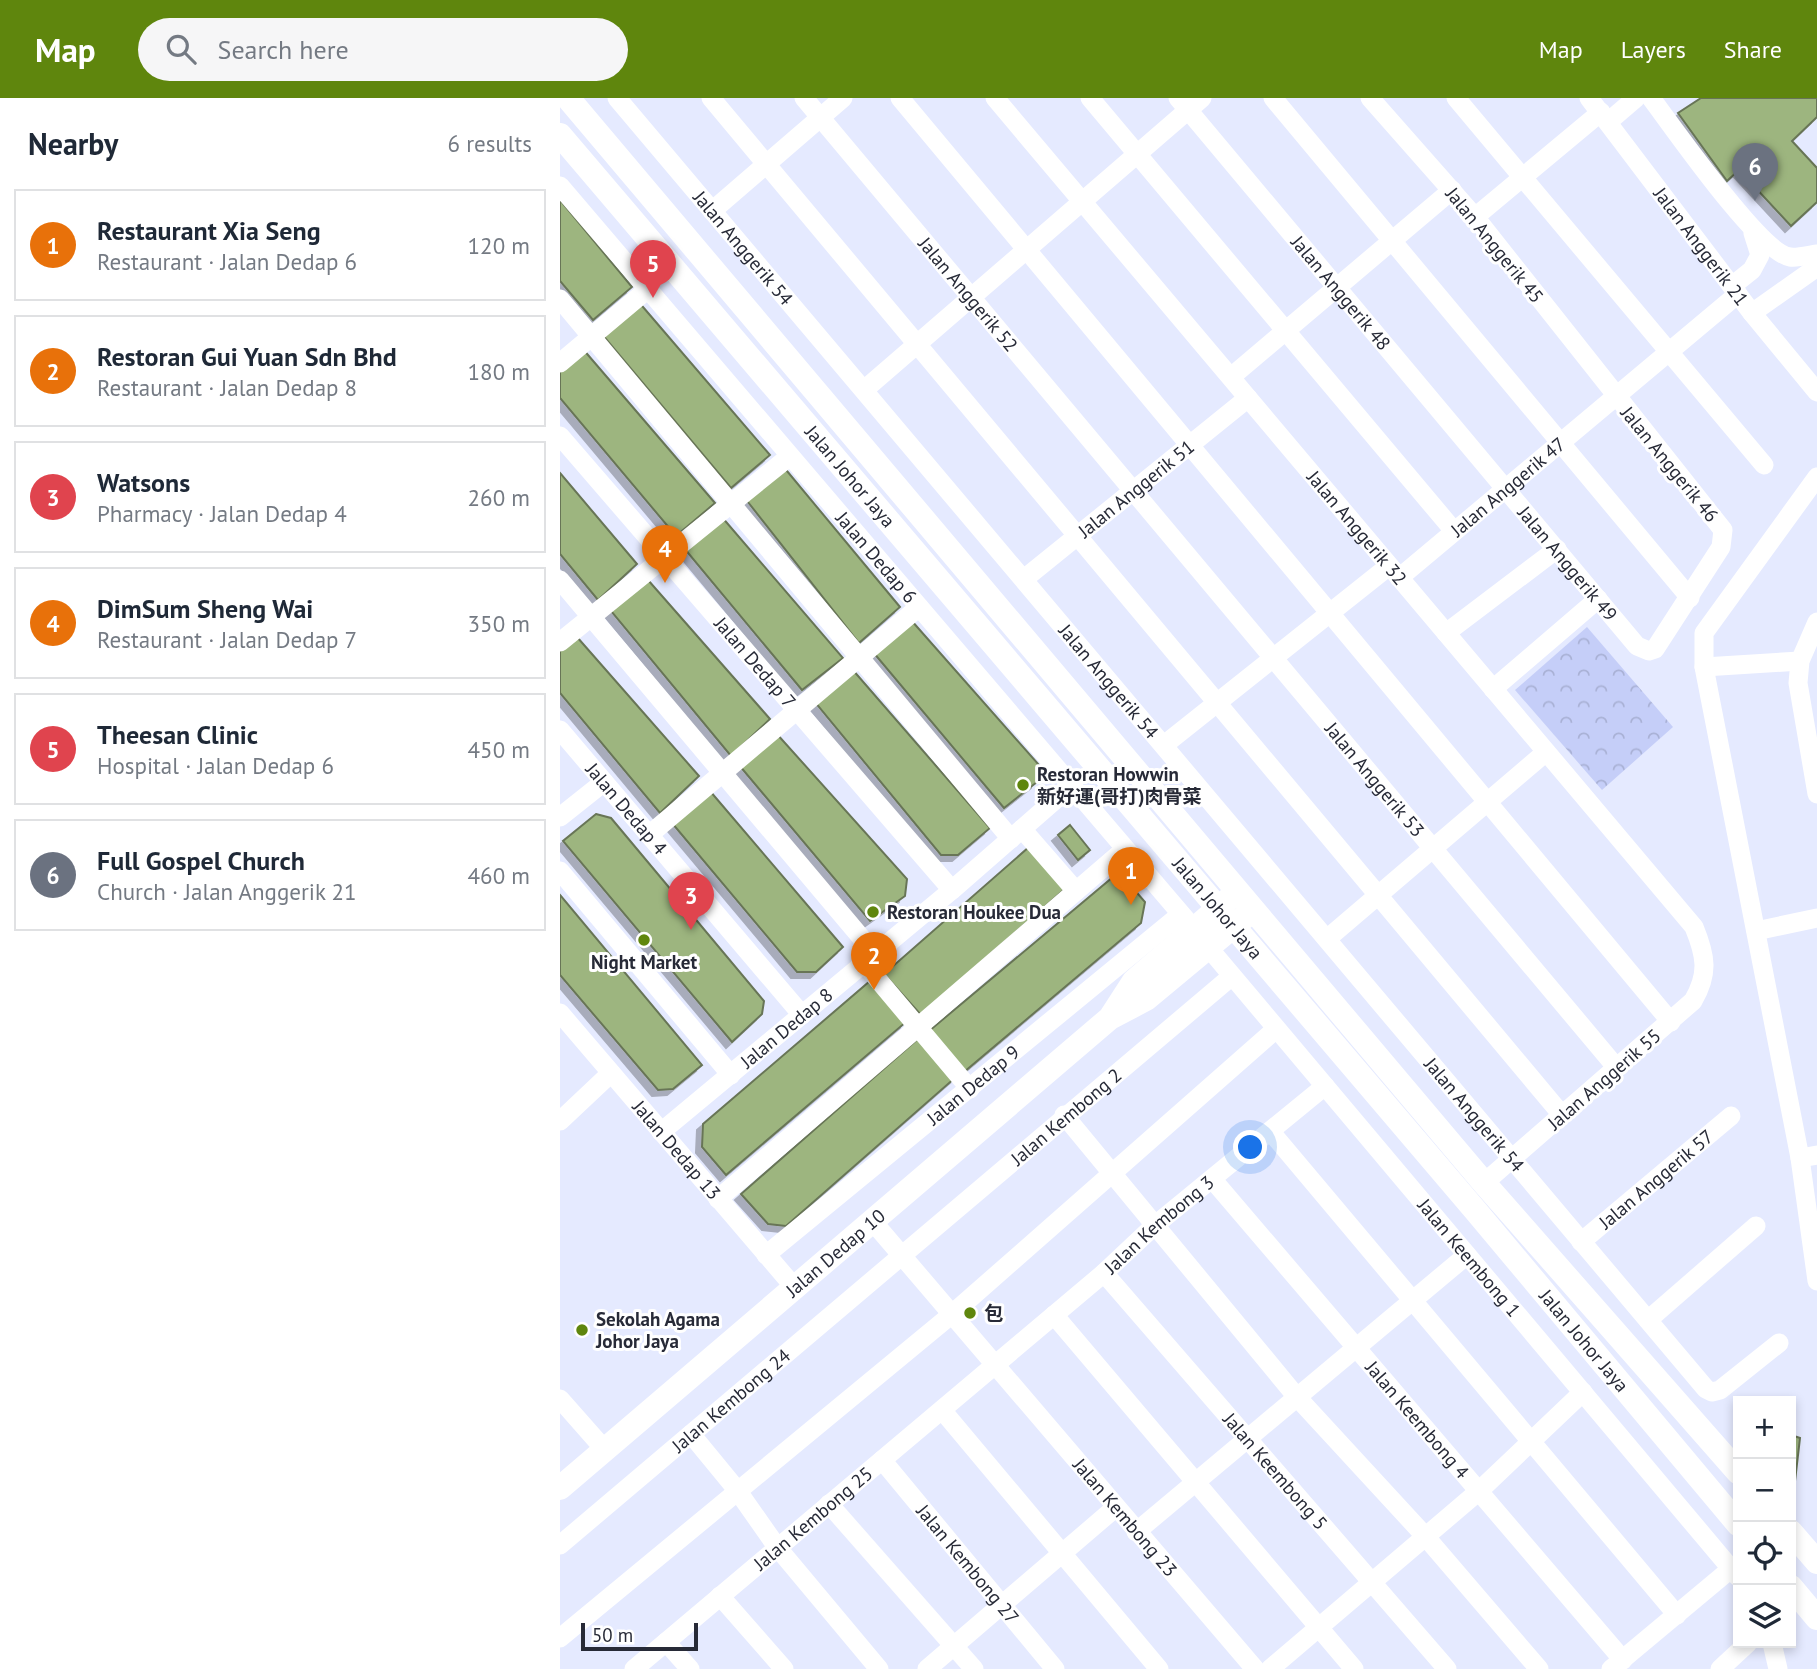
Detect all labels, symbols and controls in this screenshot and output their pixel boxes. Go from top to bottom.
search box [138,18,628,81]
text: Map [35,28,96,71]
icon: search [162,30,200,68]
text: Search here [218,33,349,66]
text: Map [1539,34,1583,65]
text: Layers [1621,34,1686,65]
text: Share [1724,34,1782,65]
text: Nearby [28,124,118,163]
text: 6 results [448,129,532,158]
pin: 6 [1732,143,1778,201]
street label: Jalan Anggerik 45 [1440,181,1549,308]
street label: Jalan Anggerik 21 [1648,181,1754,310]
street label: Jalan Anggerik 54 [688,185,798,310]
text: Restaurant Xia Seng [97,214,321,247]
street label: Jalan Anggerik 48 [1286,230,1396,355]
text: 1 [46,231,60,260]
text: 120 m [468,231,530,260]
street label: Jalan Anggerik 52 [913,231,1023,356]
pin: 5 [630,240,676,298]
text: Restaurant · Jalan Dedap 6 [97,247,357,276]
text: Restoran Gui Yuan Sdn Bhd [97,340,397,373]
text: 2 [46,357,60,386]
text: 180 m [468,357,530,386]
text: Restaurant · Jalan Dedap 8 [97,373,357,402]
street label: Jalan Anggerik 46 [1615,400,1724,527]
street label: Jalan Johor Jaya [800,419,901,532]
street label: Jalan Anggerik 47 [1445,432,1570,542]
street label: Jalan Anggerik 51 [1072,434,1199,543]
street label: Jalan Anggerik 32 [1302,465,1412,590]
text: Watsons [97,466,190,499]
text: 3 [46,483,60,512]
text: 260 m [468,483,530,512]
text: Pharmacy · Jalan Dedap 4 [97,499,347,528]
street label: Jalan Anggerik 49 [1512,500,1623,626]
street label: Jalan Dedap 6 [830,506,923,608]
pin: 4 [642,525,688,583]
text: DimSum Sheng Wai [97,592,313,625]
text: 4 [46,609,60,638]
text: 350 m [468,609,530,638]
street label: Jalan Dedap 7 [709,611,801,713]
street label: Jalan Anggerik 54 [1053,618,1164,743]
text: Restaurant · Jalan Dedap 7 [97,625,357,654]
street label: Jalan Anggerik 53 [1319,716,1430,842]
text: Theesan Clinic [97,718,258,751]
text: 5 [46,735,60,764]
text: 450 m [468,735,530,764]
text: Hospital · Jalan Dedap 6 [97,751,334,780]
street label: Jalan Dedap 4 [580,757,672,859]
place label: Restoran Howwin 新好運(哥打)肉骨菜 [1037,762,1201,808]
marker: Restoran Howwin 新好運(哥打)肉骨菜 [1015,777,1031,793]
text: Full Gospel Church [97,844,305,877]
pin: 1 [1108,847,1154,905]
street label: Jalan Johor Jaya [1167,851,1268,964]
text: 6 [46,861,60,890]
text: 460 m [468,861,530,890]
pin: 3 [668,872,714,930]
text: Church · Jalan Anggerik 21 [97,877,356,906]
place label: Restoran Houkee Dua [887,900,1061,924]
marker: Restoran Houkee Dua [865,904,881,920]
marker: Night Market [636,932,652,948]
pin: 2 [851,932,897,990]
place label: Night Market [591,950,697,974]
street label: Jalan Dedap 8 [734,982,837,1074]
street label: Jalan Anggerik 55 [1542,1023,1666,1135]
street label: Jalan Dedap 9 [921,1040,1024,1131]
street label: Jalan Anggerik 54 [1419,1052,1530,1177]
street label: Jalan Kembong 2 [1005,1063,1126,1171]
street label: Jalan Dedap 13 [627,1094,726,1205]
street label: Jalan Anggerik 57 [1593,1124,1718,1235]
your location [1233,1130,1267,1164]
street label: Jalan Kembong 3 [1098,1170,1219,1279]
street label: Jalan Keembong 1 [1412,1193,1526,1322]
street label: Jalan Dedap 10 [780,1204,890,1303]
street label: Jalan Johor Jaya [1534,1284,1634,1397]
place label: 包 [984,1301,1003,1325]
marker: 包 [962,1305,978,1321]
place label: Sekolah Agama Johor Jaya [595,1307,720,1353]
marker: Sekolah Agama Johor Jaya [574,1322,590,1338]
street label: Jalan Kembong 24 [666,1343,795,1458]
street label: Jalan Keembong 4 [1360,1355,1475,1483]
map controls [1733,1396,1796,1648]
button: + [1733,1396,1796,1459]
street label: Jalan Keembong 5 [1218,1407,1333,1535]
street label: Jalan Kembong 23 [1067,1452,1183,1581]
button: − [1733,1459,1796,1522]
street label: Jalan Kembong 25 [748,1461,877,1576]
street label: Jalan Kembong 27 [911,1499,1025,1629]
button: locate [1733,1522,1796,1585]
button: layers [1733,1585,1796,1648]
scale bar [581,1620,698,1652]
text: 50 m [592,1623,633,1647]

